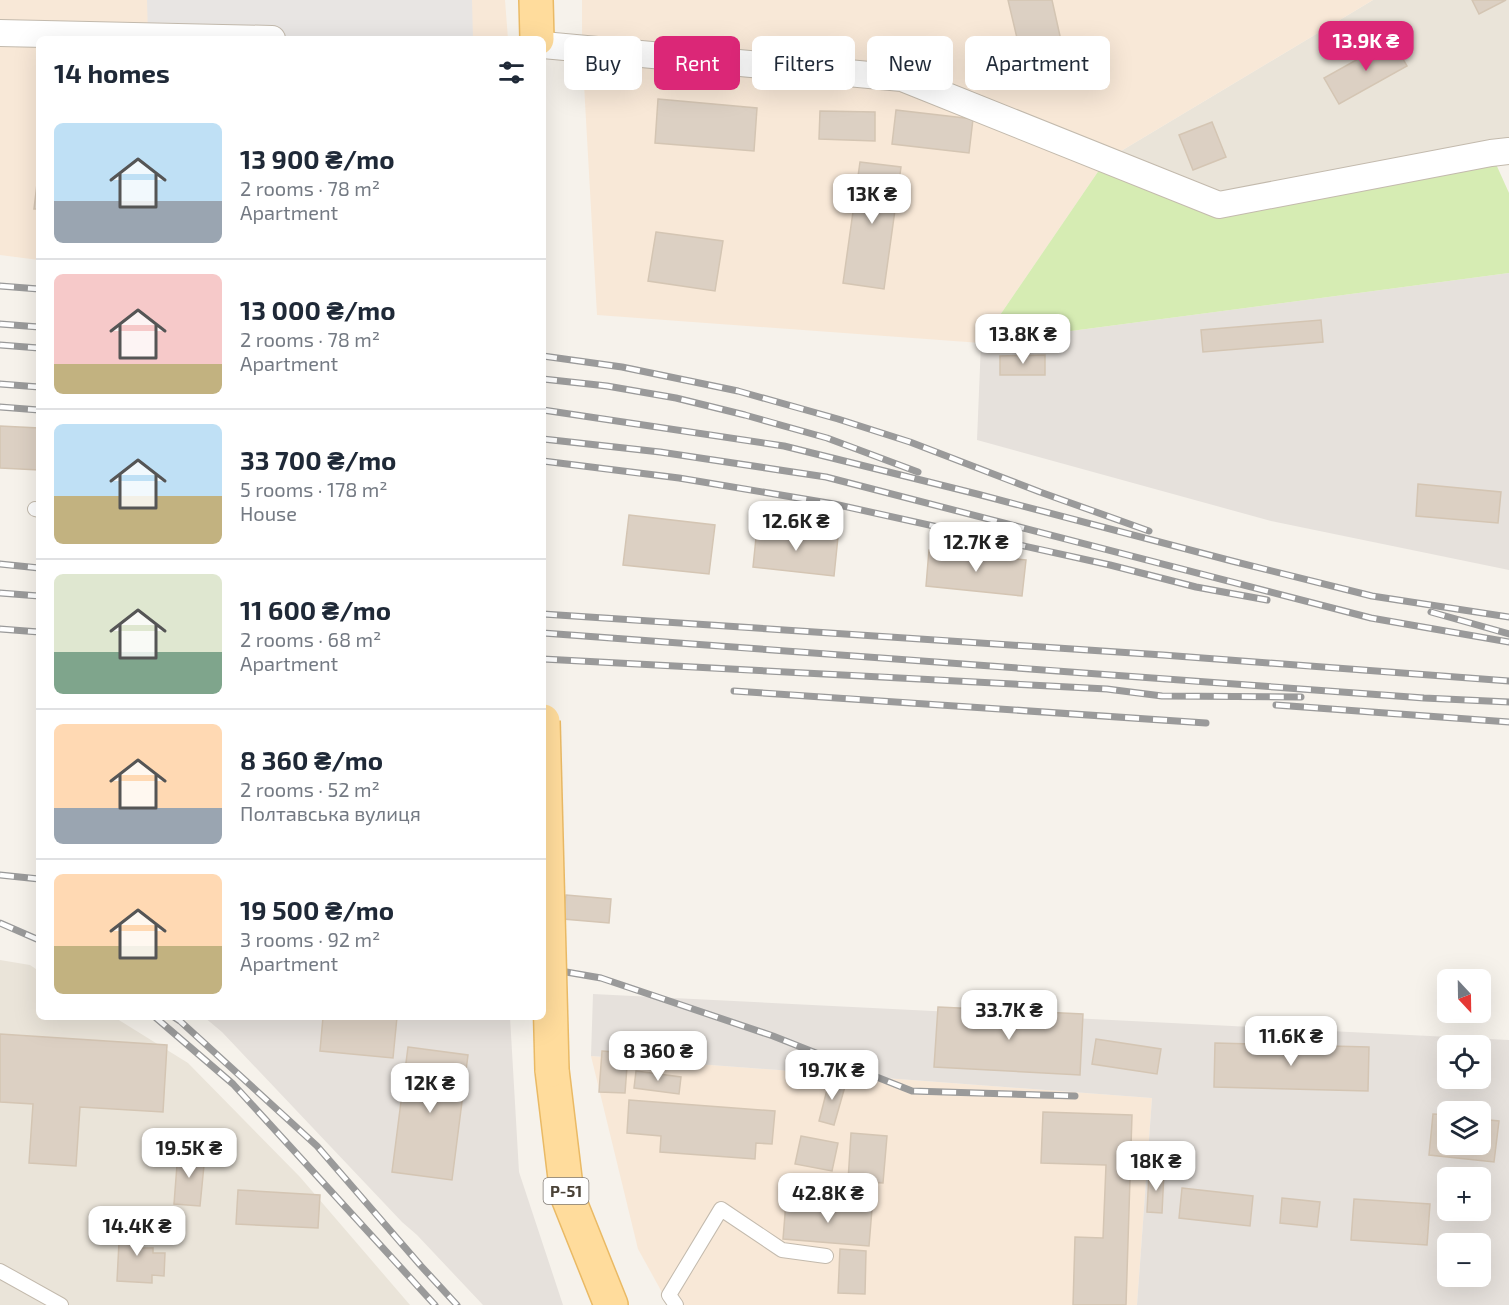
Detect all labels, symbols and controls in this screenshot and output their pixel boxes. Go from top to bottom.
pin: 13.9K ₴ [1311,21,1421,72]
text: 13.9K ₴ [1333,28,1399,52]
chip: Buy [564,36,642,90]
chip: Rent [654,36,740,90]
chip: Filters [752,36,855,90]
chip: New [867,36,953,90]
chip: Apartment [965,36,1110,90]
icon: filters [495,56,528,89]
text: 14 homes [54,57,170,88]
text: 13 900 ₴/mo [240,143,394,174]
icon: home [102,147,174,219]
pin: 13K ₴ [830,174,914,225]
text: 2 rooms · 78 m² [240,176,380,200]
text: 13K ₴ [847,181,897,205]
text: Apartment [240,200,338,224]
text: 13 000 ₴/mo [240,294,396,325]
icon: home [102,298,174,370]
pin: 13.8K ₴ [968,314,1078,365]
text: 13.8K ₴ [989,321,1057,345]
text: 2 rooms · 78 m² [240,327,380,351]
text: Apartment [240,351,338,375]
text: 33 700 ₴/mo [240,444,396,475]
icon: home [102,448,174,520]
text: 5 rooms · 178 m² [240,477,388,501]
text: House [240,501,297,525]
pin: 12.6K ₴ [741,501,851,552]
text: 12.6K ₴ [762,508,830,532]
pin: 12.7K ₴ [921,522,1031,573]
text: 12.7K ₴ [943,529,1009,553]
text: 11 600 ₴/mo [240,594,391,625]
icon: home [102,598,174,670]
text: 2 rooms · 68 m² [240,627,381,651]
text: Apartment [240,651,338,675]
text: 8 360 ₴/mo [240,744,383,775]
icon: home [102,748,174,820]
text: 2 rooms · 52 m² [240,777,380,801]
text: Полтавська вулиця [240,801,421,825]
text: 19 500 ₴/mo [240,894,394,925]
icon: home [102,898,174,970]
text: 3 rooms · 92 m² [240,927,380,951]
text: Apartment [240,951,338,975]
north arrow [1437,969,1491,1023]
map controls [1437,969,1491,1287]
pin: 33.7K ₴ [954,990,1064,1041]
text: 33.7K ₴ [975,997,1043,1021]
pin: 11.6K ₴ [1236,1016,1346,1067]
text: 11.6K ₴ [1259,1023,1323,1047]
pin: 8 360 ₴ [603,1031,713,1082]
button: locate [1437,1035,1491,1089]
text: 8 360 ₴ [623,1038,693,1062]
pin: 19.7K ₴ [777,1050,887,1101]
text: 19.7K ₴ [799,1057,865,1081]
pin: 12K ₴ [388,1063,472,1114]
text: 12K ₴ [405,1070,455,1094]
button: layers [1437,1101,1491,1155]
pin: 19.5K ₴ [134,1128,244,1179]
text: 19.5K ₴ [156,1135,222,1159]
pin: 18K ₴ [1114,1141,1198,1192]
text: 18K ₴ [1130,1148,1182,1172]
button: + [1437,1167,1491,1221]
pin: 42.8K ₴ [773,1173,883,1224]
road number: Р-51 [544,1178,588,1204]
text: 42.8K ₴ [792,1180,864,1204]
pin: 14.4K ₴ [82,1206,192,1257]
text: 14.4K ₴ [102,1213,172,1237]
button: − [1437,1233,1491,1287]

